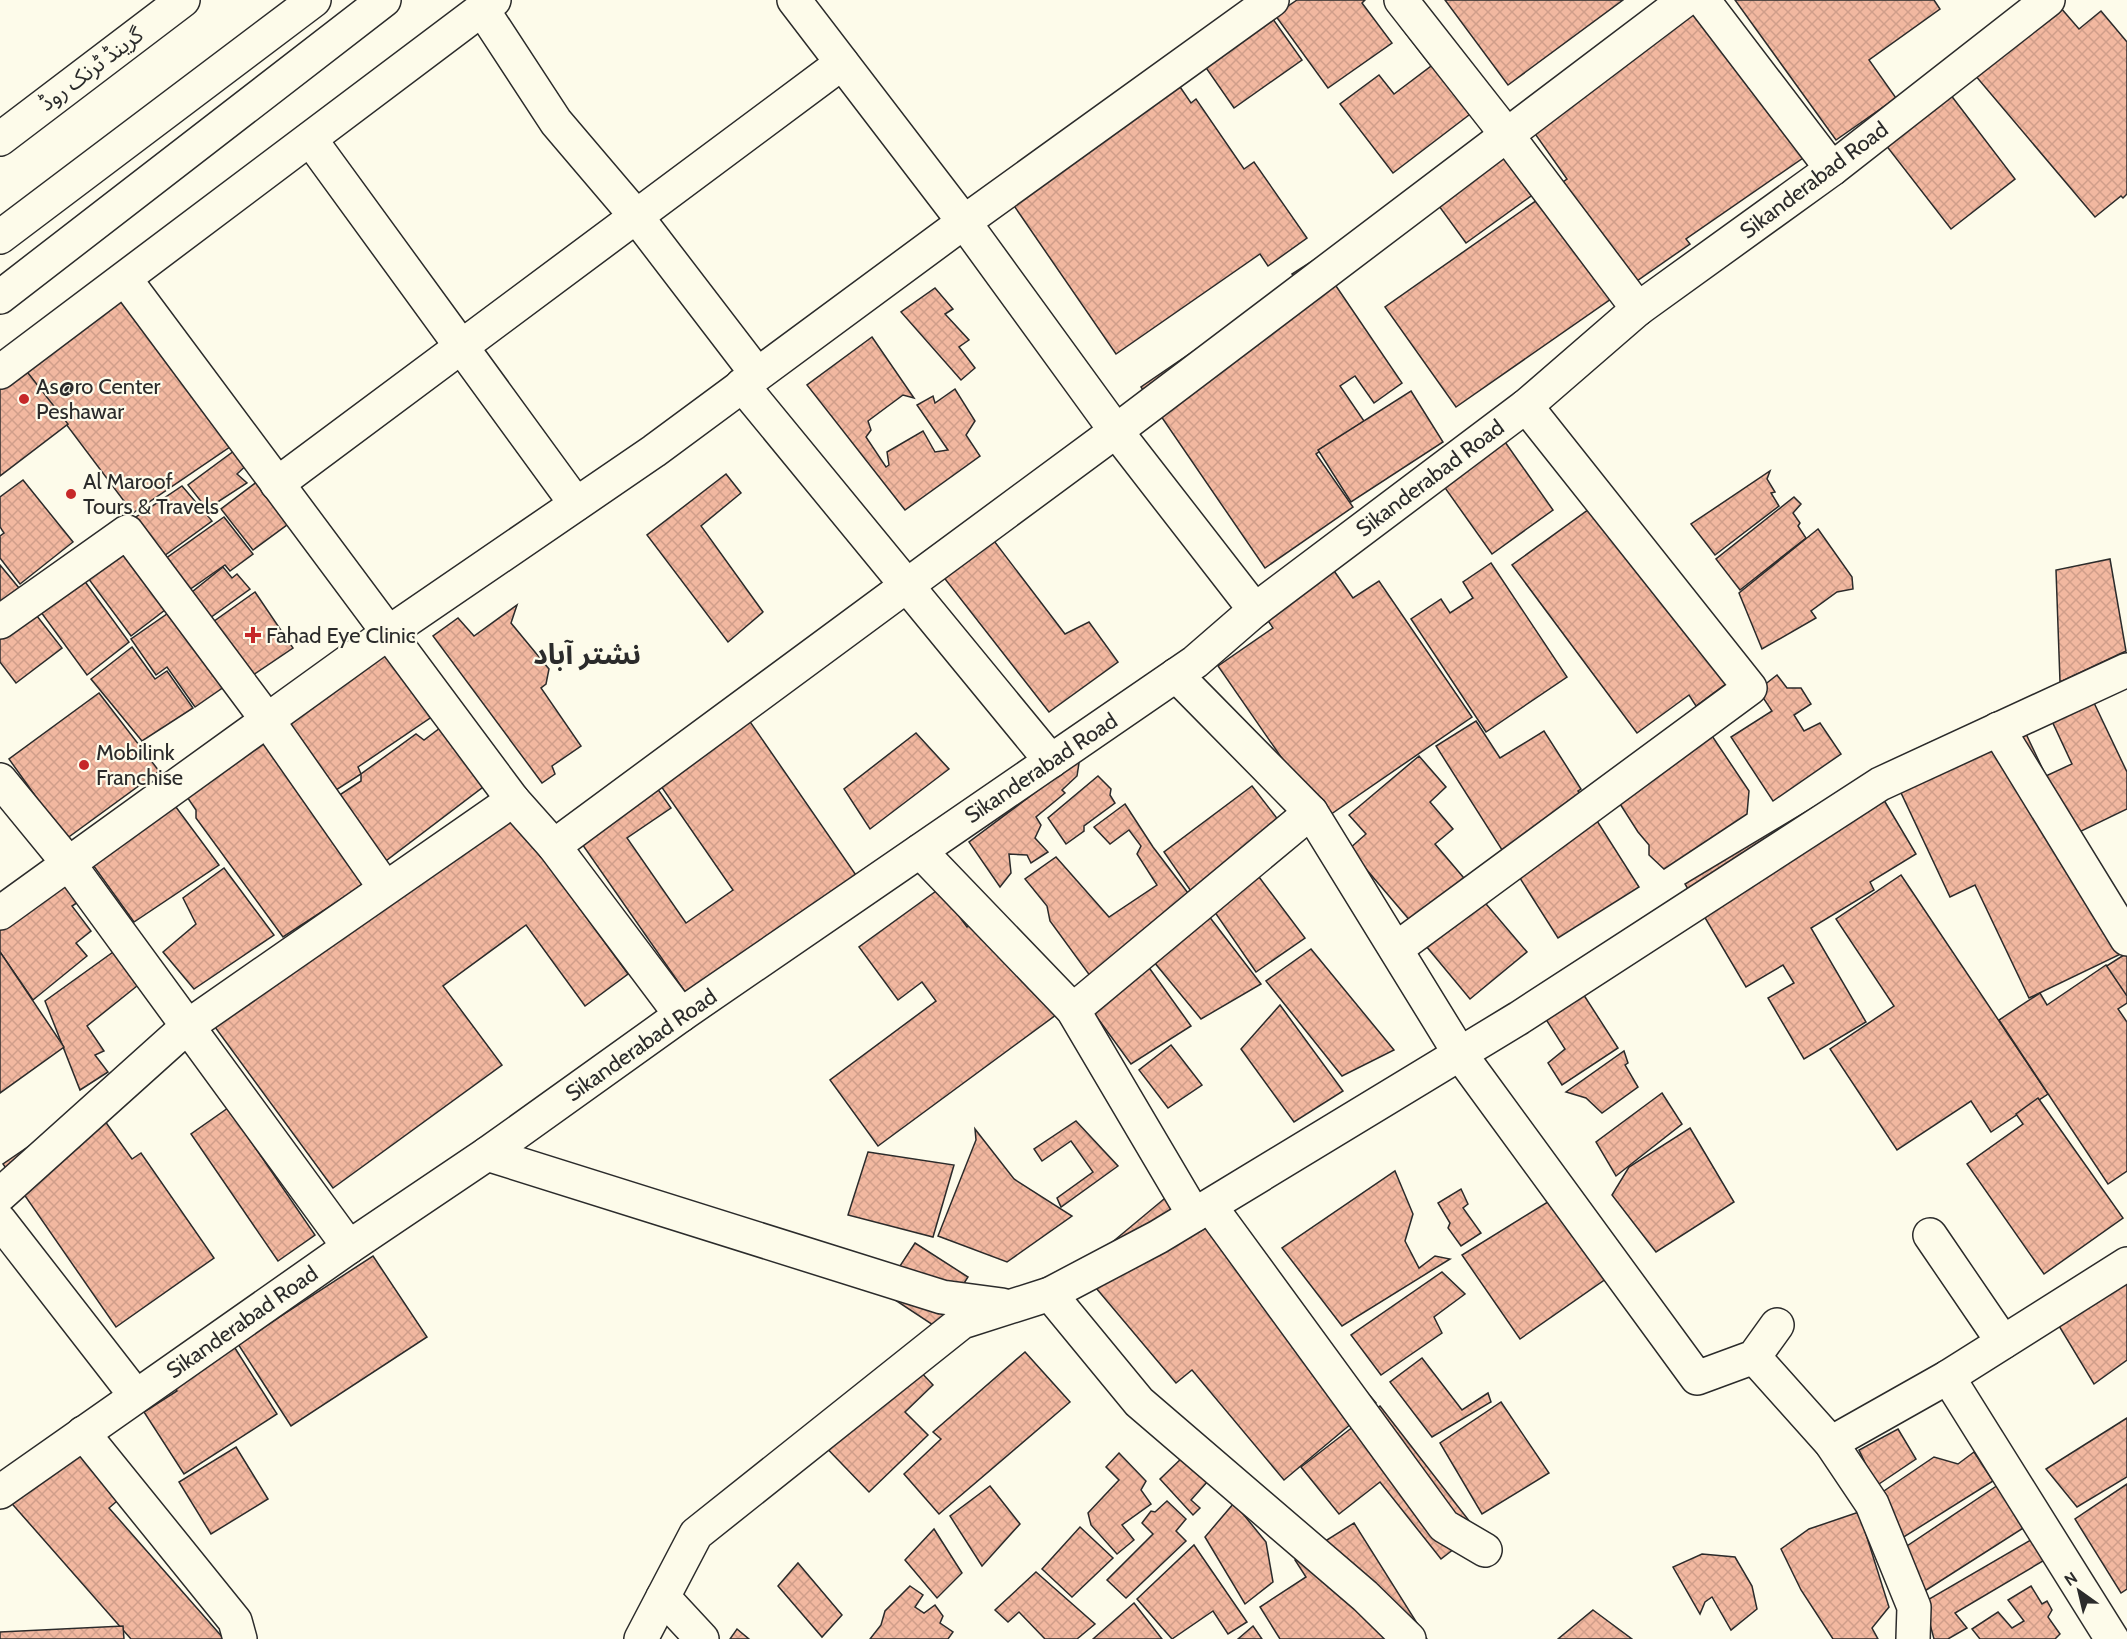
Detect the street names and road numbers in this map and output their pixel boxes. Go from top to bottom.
street label: گرینڈ ٹرنک روڈ [34,21,149,117]
street label: Sikanderabad Road [1735,116,1893,244]
street label: Sikanderabad Road [1351,414,1509,542]
street label: Sikanderabad Road [959,707,1123,829]
street label: Sikanderabad Road [560,983,722,1107]
street label: Sikanderabad Road [161,1260,323,1384]

